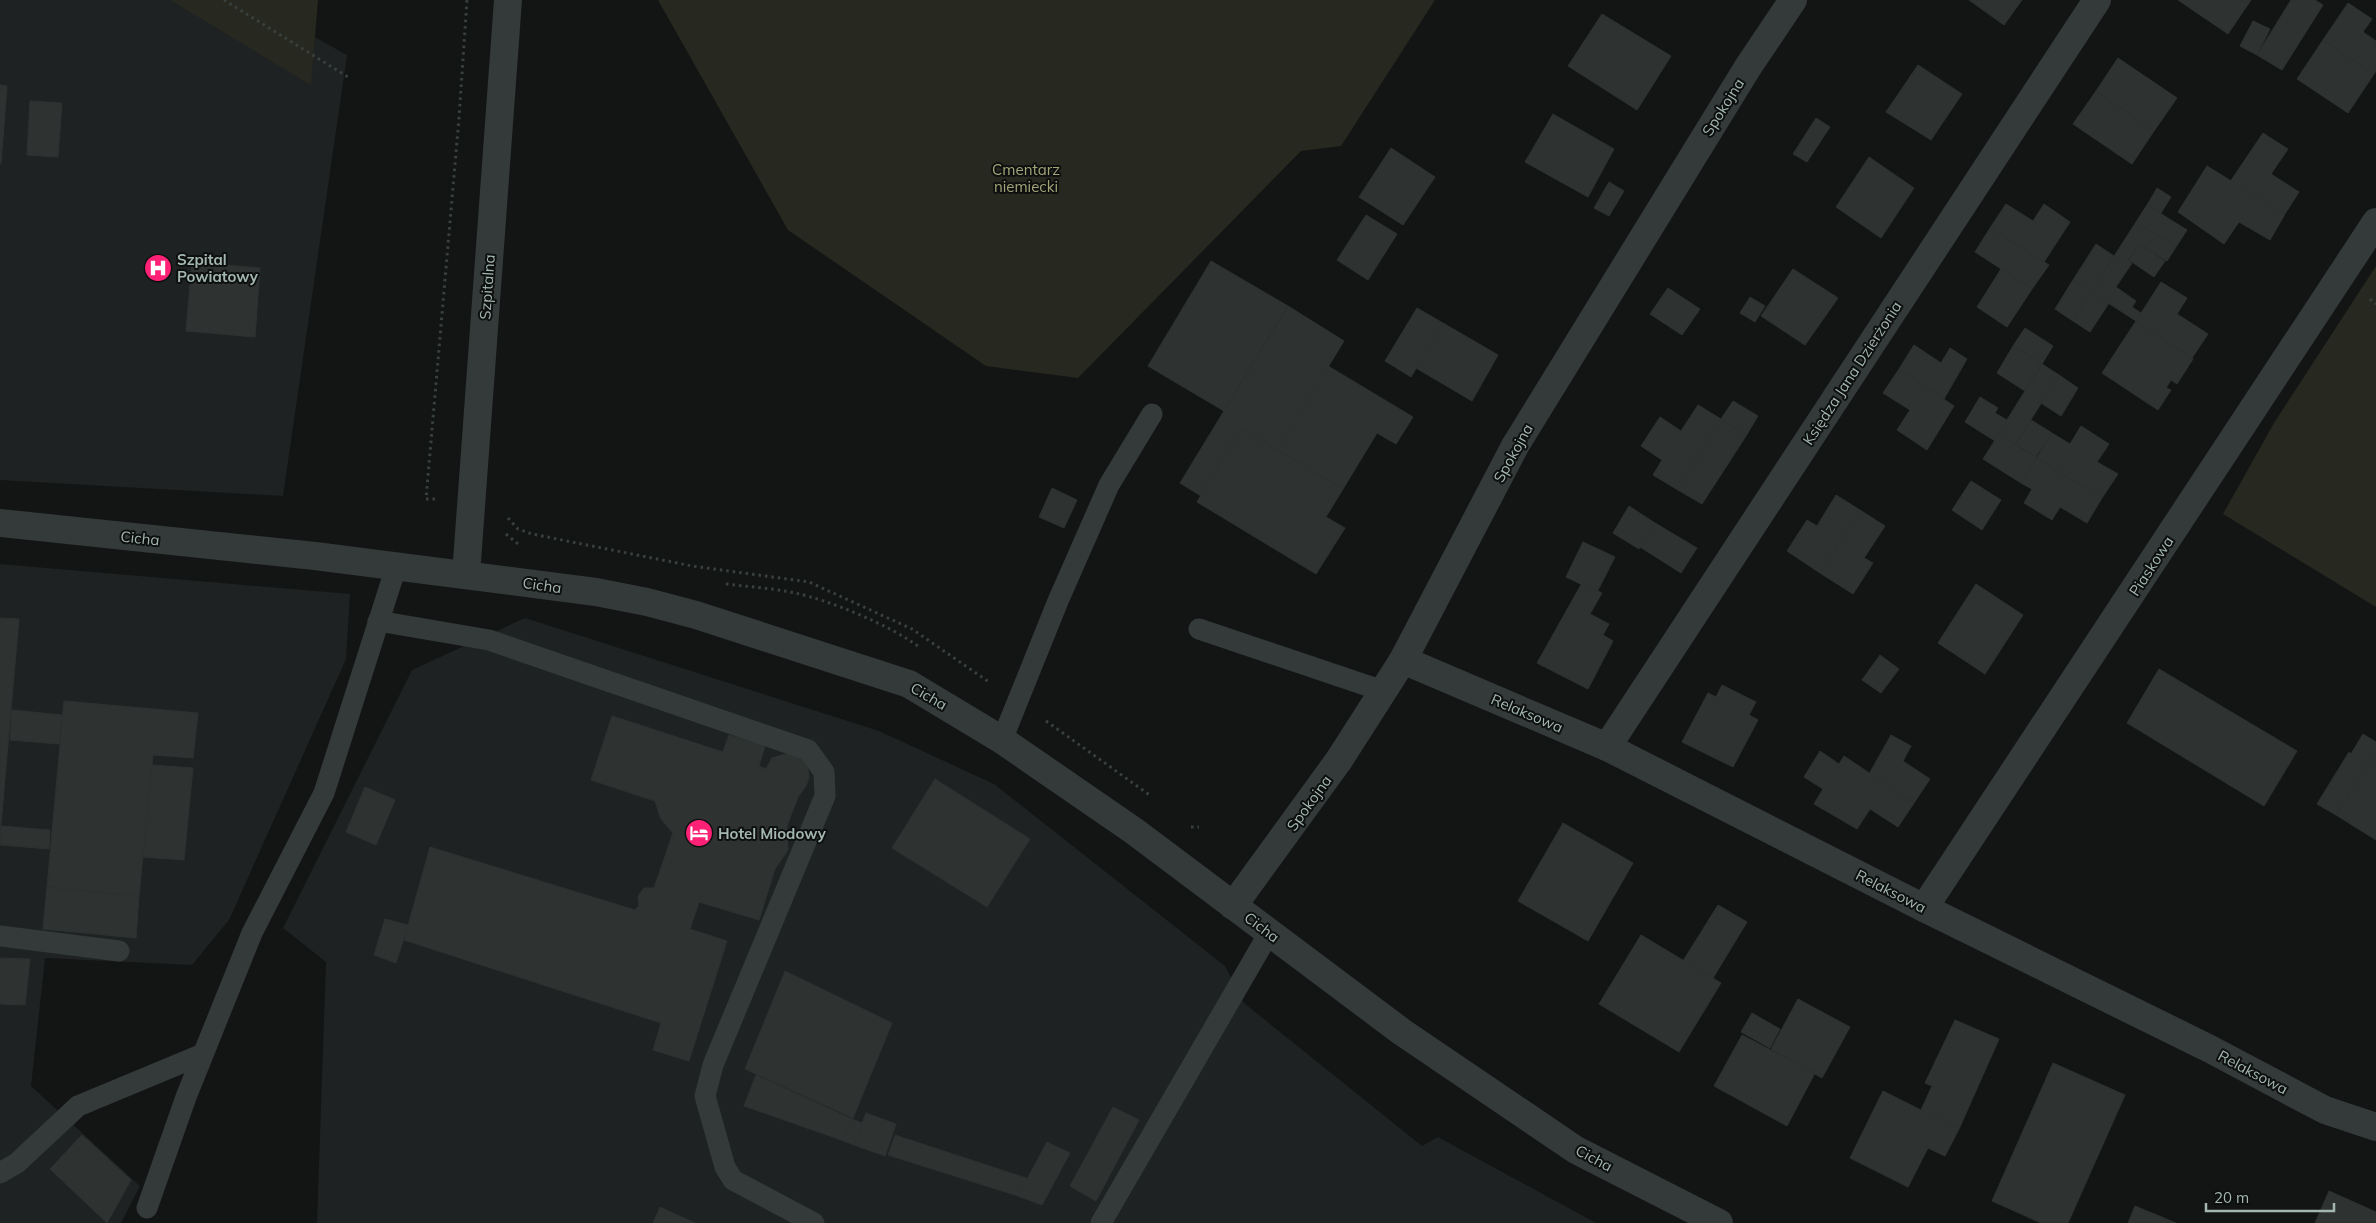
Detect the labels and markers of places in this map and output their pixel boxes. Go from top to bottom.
place label: Szpital Powiatowy [177,250,259,286]
hospital icon: Szpital Powiatowy [143,253,173,283]
hotel icon: Hotel Miodowy [684,818,714,848]
place label: Hotel Miodowy [718,824,827,843]

